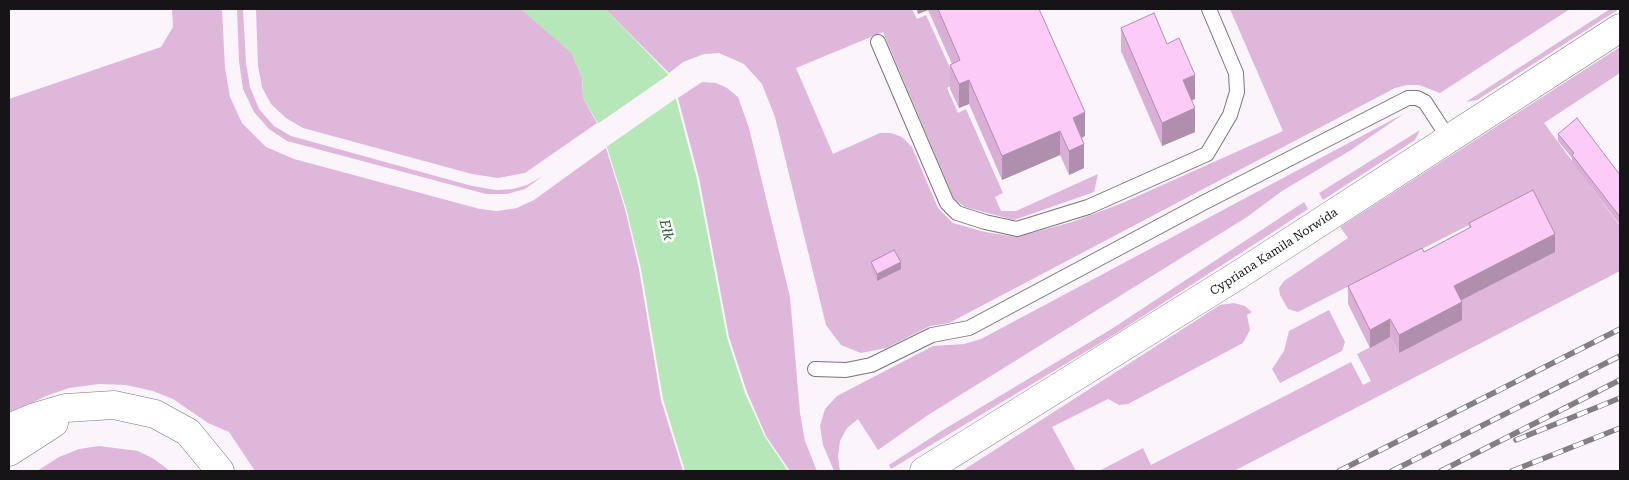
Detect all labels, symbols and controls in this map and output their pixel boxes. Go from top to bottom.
street label: Cypriana Kamila Norwida [1207,205,1341,299]
water label: Ełk [655,218,677,242]

